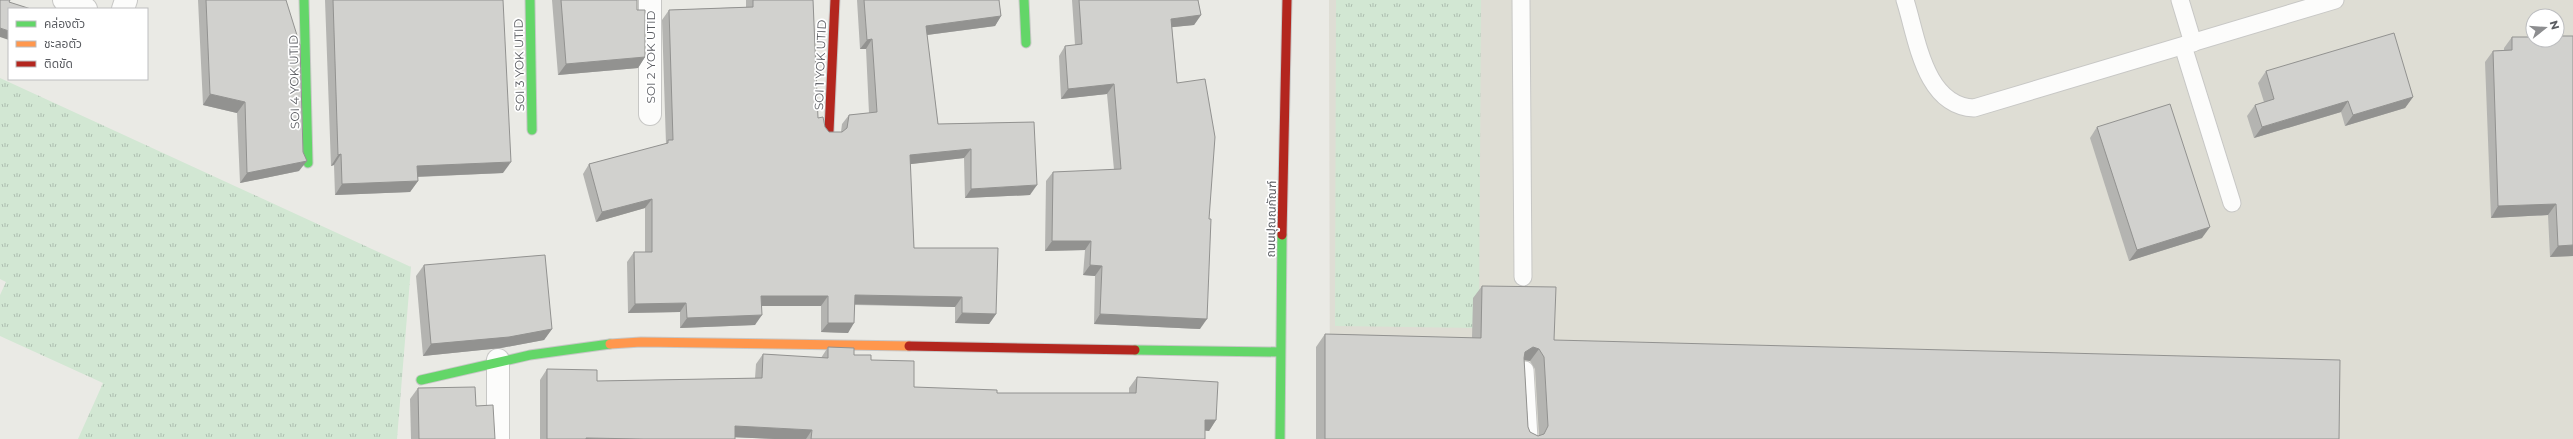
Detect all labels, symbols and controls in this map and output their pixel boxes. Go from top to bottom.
legend [8,8,148,80]
north arrow [2525,8,2565,48]
street label: SOI 2 YOK UTID [643,10,658,103]
text: คล่องตัว [44,16,85,31]
street label: SOI 3 YOK UTID [511,18,527,112]
street label: SOI 1 YOK UTID [811,19,829,110]
text: N [2547,19,2563,31]
street label: SOI 4 YOK UTID [286,35,302,129]
text: ชะลอตัว [44,36,82,51]
text: ติดขัด [44,56,73,71]
street label: ถนนปุณณกัณฑ์ [1263,181,1279,257]

